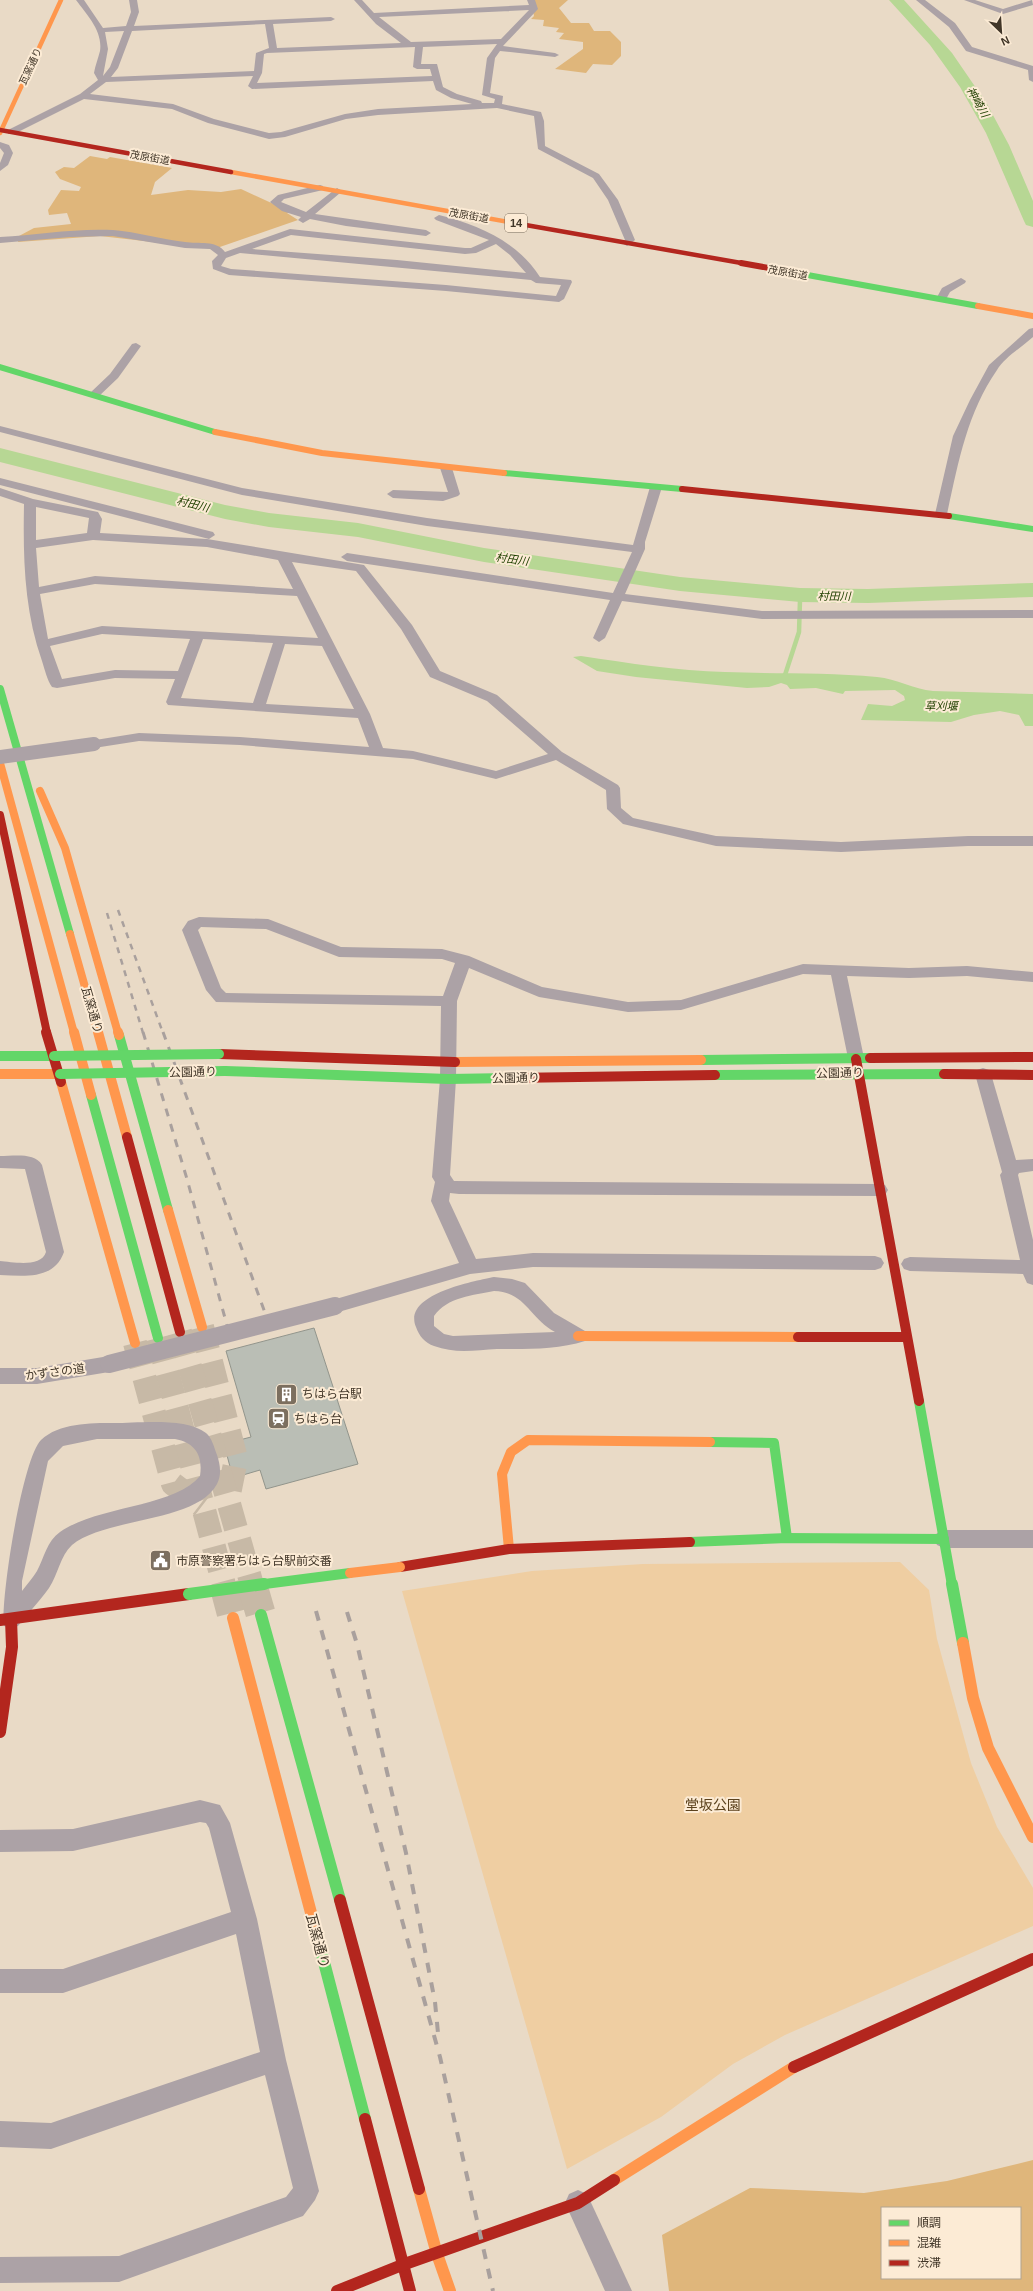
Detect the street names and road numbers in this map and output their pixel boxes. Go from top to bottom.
street label: 瓦窯通り [17,46,44,87]
street label: 茂原街道 [129,149,171,166]
street label: 茂原街道 [448,207,490,224]
road number: 14 [505,214,527,232]
street label: 茂原街道 [767,264,809,281]
street label: 瓦窯通り [79,985,105,1035]
street label: 公園通り [169,1065,217,1079]
street label: 公園通り [816,1066,864,1080]
street label: 公園通り [492,1071,540,1085]
street label: かずさの道 [24,1361,86,1383]
street label: 瓦窯通り [303,1912,333,1970]

